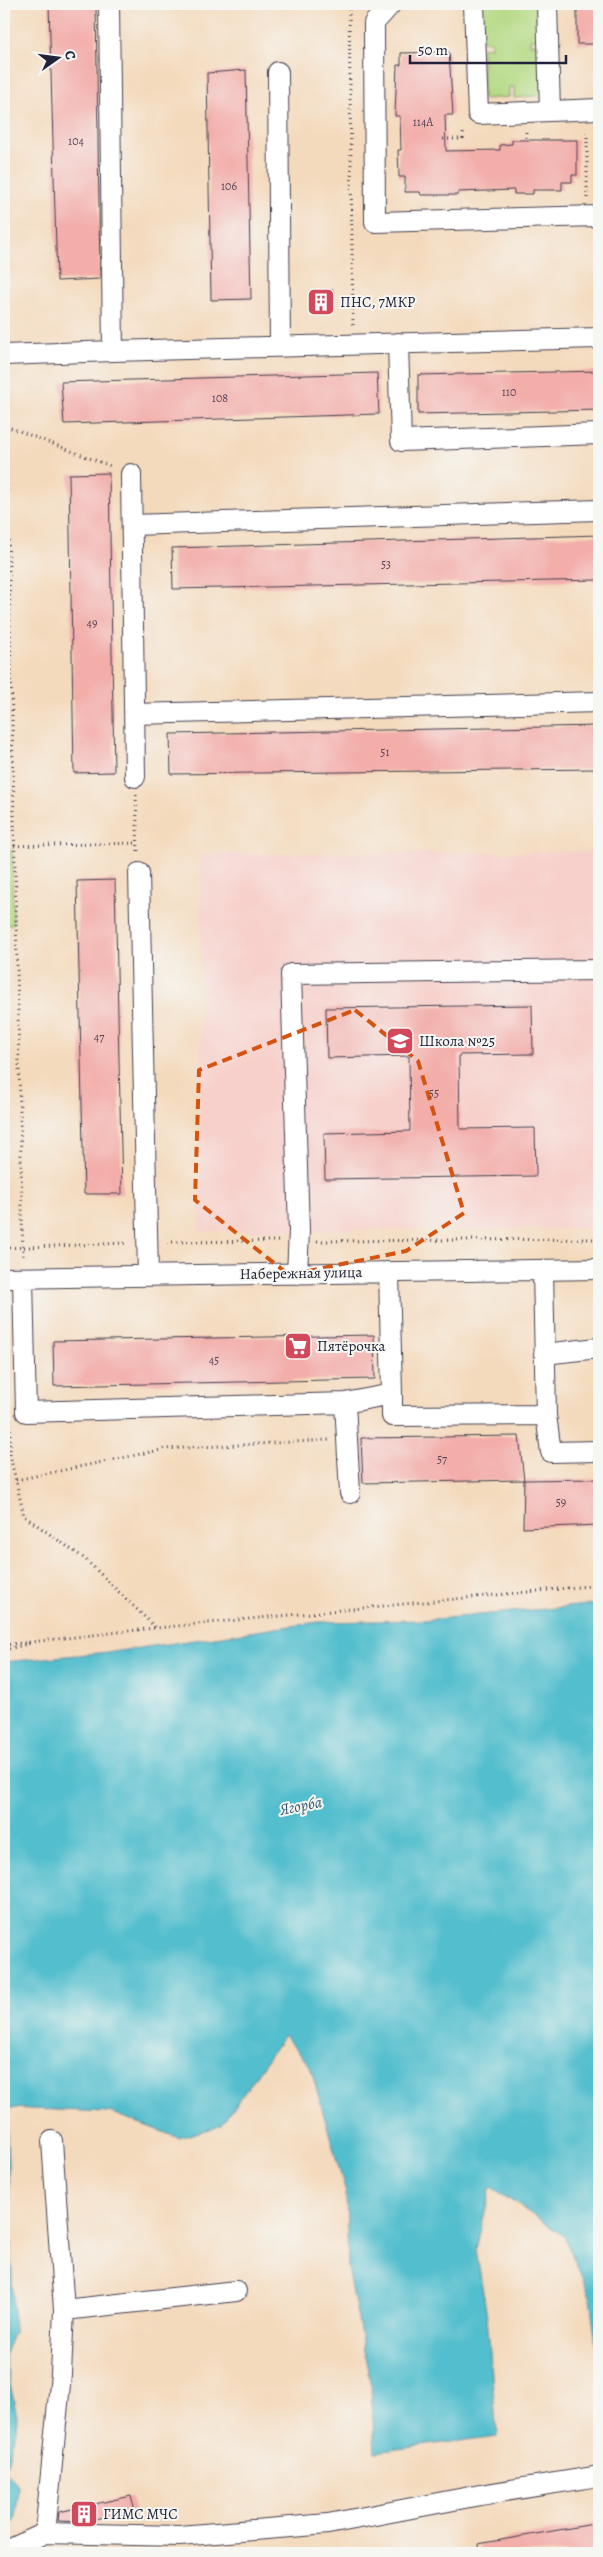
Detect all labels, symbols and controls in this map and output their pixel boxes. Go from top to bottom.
north arrow [32,32,82,82]
scale bar [410,32,567,64]
text: 50 m [418,40,448,60]
text: С [60,48,80,62]
house number: 114А [413,114,434,130]
house number: 104 [68,133,85,149]
house number: 106 [221,178,237,194]
building icon: ПНС, 7МКР [306,287,336,317]
place label: ПНС, 7МКР [340,292,415,312]
house number: 110 [502,384,516,400]
house number: 108 [212,390,228,406]
house number: 53 [381,556,391,572]
house number: 49 [87,615,97,631]
house number: 51 [380,744,390,760]
school or university icon: Школа №25 [385,1026,415,1056]
house number: 47 [94,1029,105,1045]
place label: Школа №25 [419,1031,495,1051]
house number: 55 [429,1085,439,1101]
street label: Набережная улица [240,1262,362,1284]
supermarket icon: Пятёрочка [283,1331,313,1361]
place label: Пятёрочка [317,1336,386,1356]
house number: 45 [209,1352,219,1368]
house number: 57 [437,1451,448,1467]
house number: 59 [556,1494,566,1510]
water label: Ягорба [277,1791,324,1821]
building icon: ГИМС МЧС [69,2499,99,2529]
place label: ГИМС МЧС [103,2504,178,2524]

